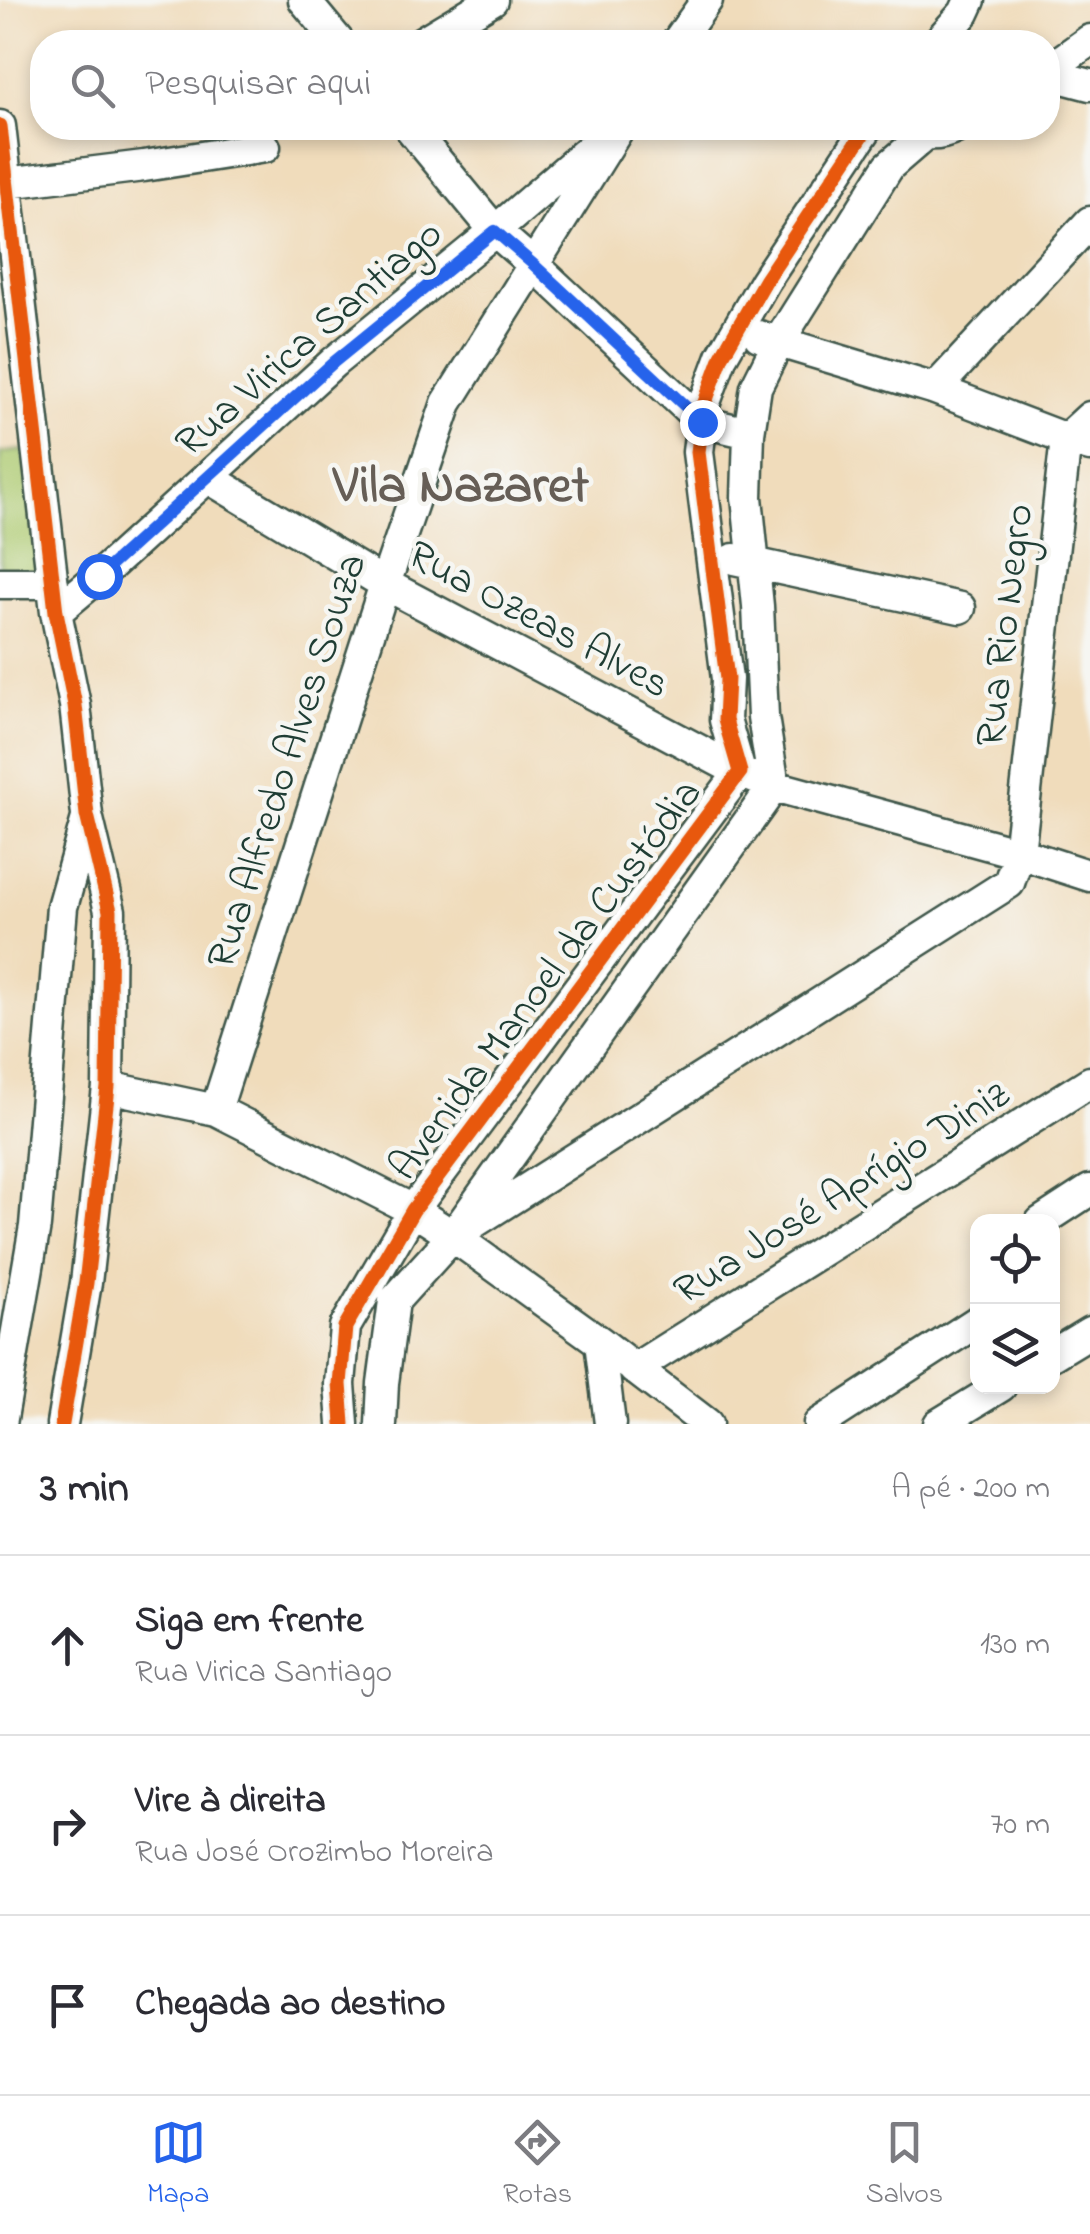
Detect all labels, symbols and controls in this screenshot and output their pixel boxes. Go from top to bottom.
search box [30,30,1060,140]
text: Pesquisar aqui [145,57,371,113]
icon: search [65,58,120,113]
street label: Rua Virica Santiago [163,206,457,473]
route end [680,400,726,446]
district label: Vila Nazaret [332,451,590,526]
street label: Rua Rio Negro [961,501,1052,751]
street label: Rua Ozeas Alves [396,526,680,716]
street label: Rua Alfredo Alves Souza [192,546,384,977]
route start [77,554,123,600]
street label: Avenida Manoel da Custódia [375,767,718,1194]
street label: Rua José Aprígio Diniz [663,1066,1022,1322]
map controls [970,1214,1060,1394]
button: locate [970,1214,1060,1304]
button: layers [970,1304,1060,1394]
text: 3 min [40,1459,129,1520]
text: A pé · 200 m [891,1466,1050,1513]
text: Siga em frente [135,1594,363,1650]
icon: ahead [40,1618,95,1673]
text: 130 m [980,1622,1050,1669]
text: Rua Virica Santiago [135,1650,392,1697]
text: Vire à direita [135,1774,326,1830]
icon: right [40,1798,95,1853]
text: 70 m [990,1802,1050,1849]
text: Rua José Orozimbo Moreira [135,1830,493,1877]
text: Chegada ao destino [135,1977,446,2033]
icon: arrive [40,1978,95,2033]
tab: Mapa [147,2115,209,2216]
tab: Rotas [503,2115,572,2216]
tab: Salvos [866,2115,943,2216]

